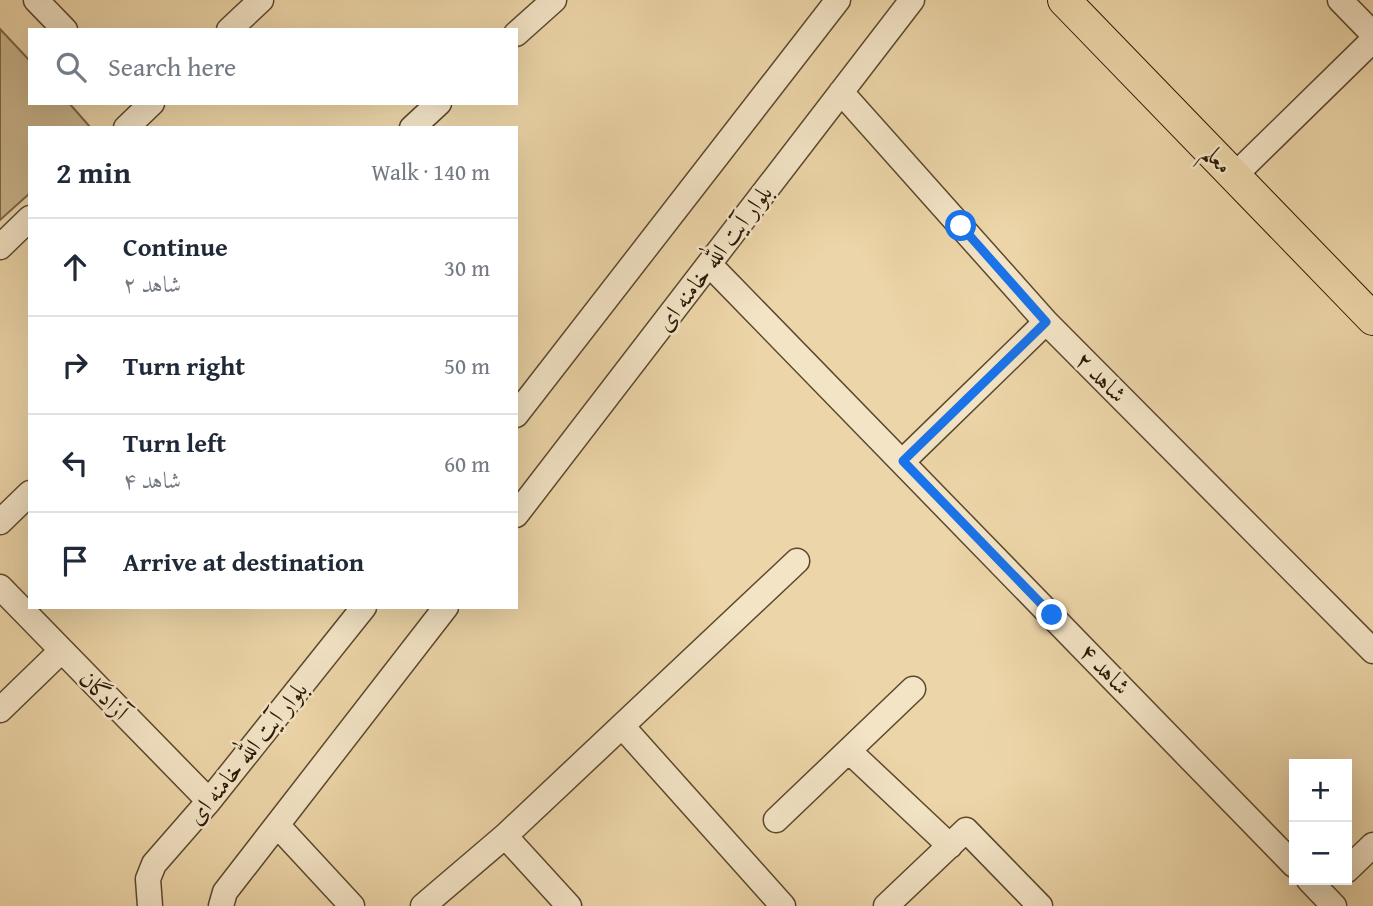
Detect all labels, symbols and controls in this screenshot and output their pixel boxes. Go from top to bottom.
search box [28,28,518,105]
text: Search here [108,47,236,86]
icon: search [52,48,90,86]
street label: معلم [1190,136,1241,186]
text: 2 min [56,150,131,194]
text: Walk · 140 m [371,155,490,188]
street label: بلوار آیت الله خامنه ای [646,176,780,338]
route start [945,210,976,241]
text: Continue [123,227,228,266]
icon: ahead [56,248,94,286]
text: 30 m [444,251,490,284]
text: شاهد ۲ [123,267,181,300]
street label: شاهد ۲ [1068,343,1135,410]
icon: right [56,346,94,384]
text: Turn right [123,346,245,385]
text: 50 m [444,349,490,382]
text: Turn left [123,423,226,462]
icon: left [56,444,94,482]
text: 60 m [444,447,490,480]
text: شاهد ۴ [123,463,181,496]
icon: arrive [56,542,94,580]
text: Arrive at destination [123,542,364,581]
route end [1036,599,1067,630]
street label: شاهد ۴ [1072,635,1139,703]
street label: آزادگان [71,662,139,730]
street label: بلوار آیت الله خامنه ای [177,673,316,832]
map controls [1289,759,1352,885]
button: + [1289,759,1352,822]
button: − [1289,822,1352,885]

